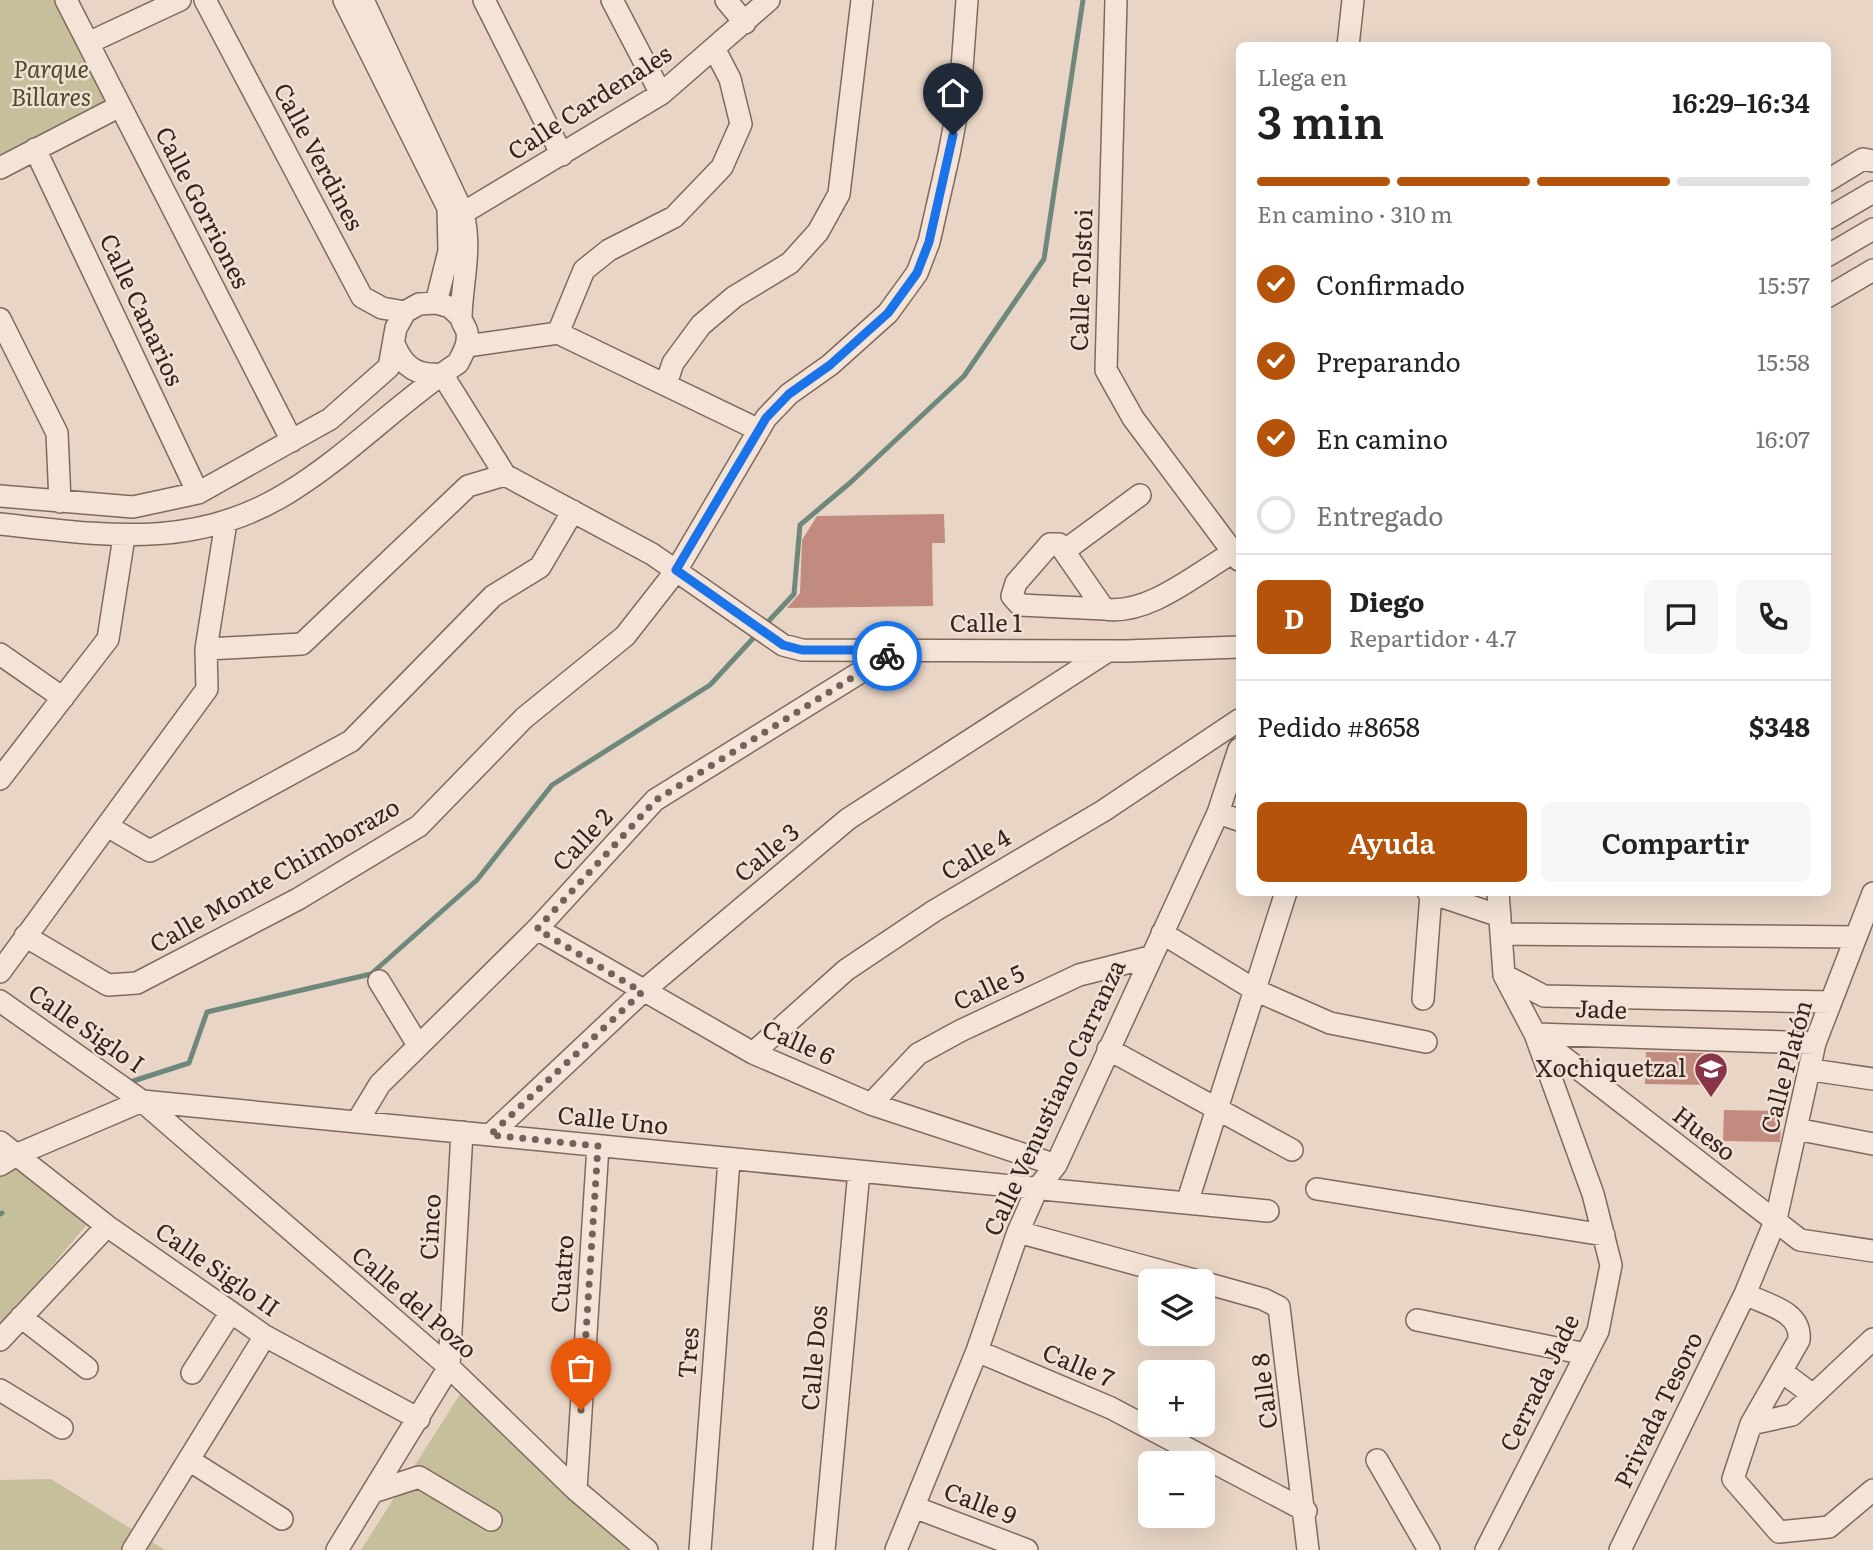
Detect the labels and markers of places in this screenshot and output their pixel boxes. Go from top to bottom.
pin [923,63,983,135]
place label: Xochiquetzal [1536,1049,1686,1084]
school or university icon: Xochiquetzal [1692,1050,1730,1099]
pin [551,1338,611,1410]

